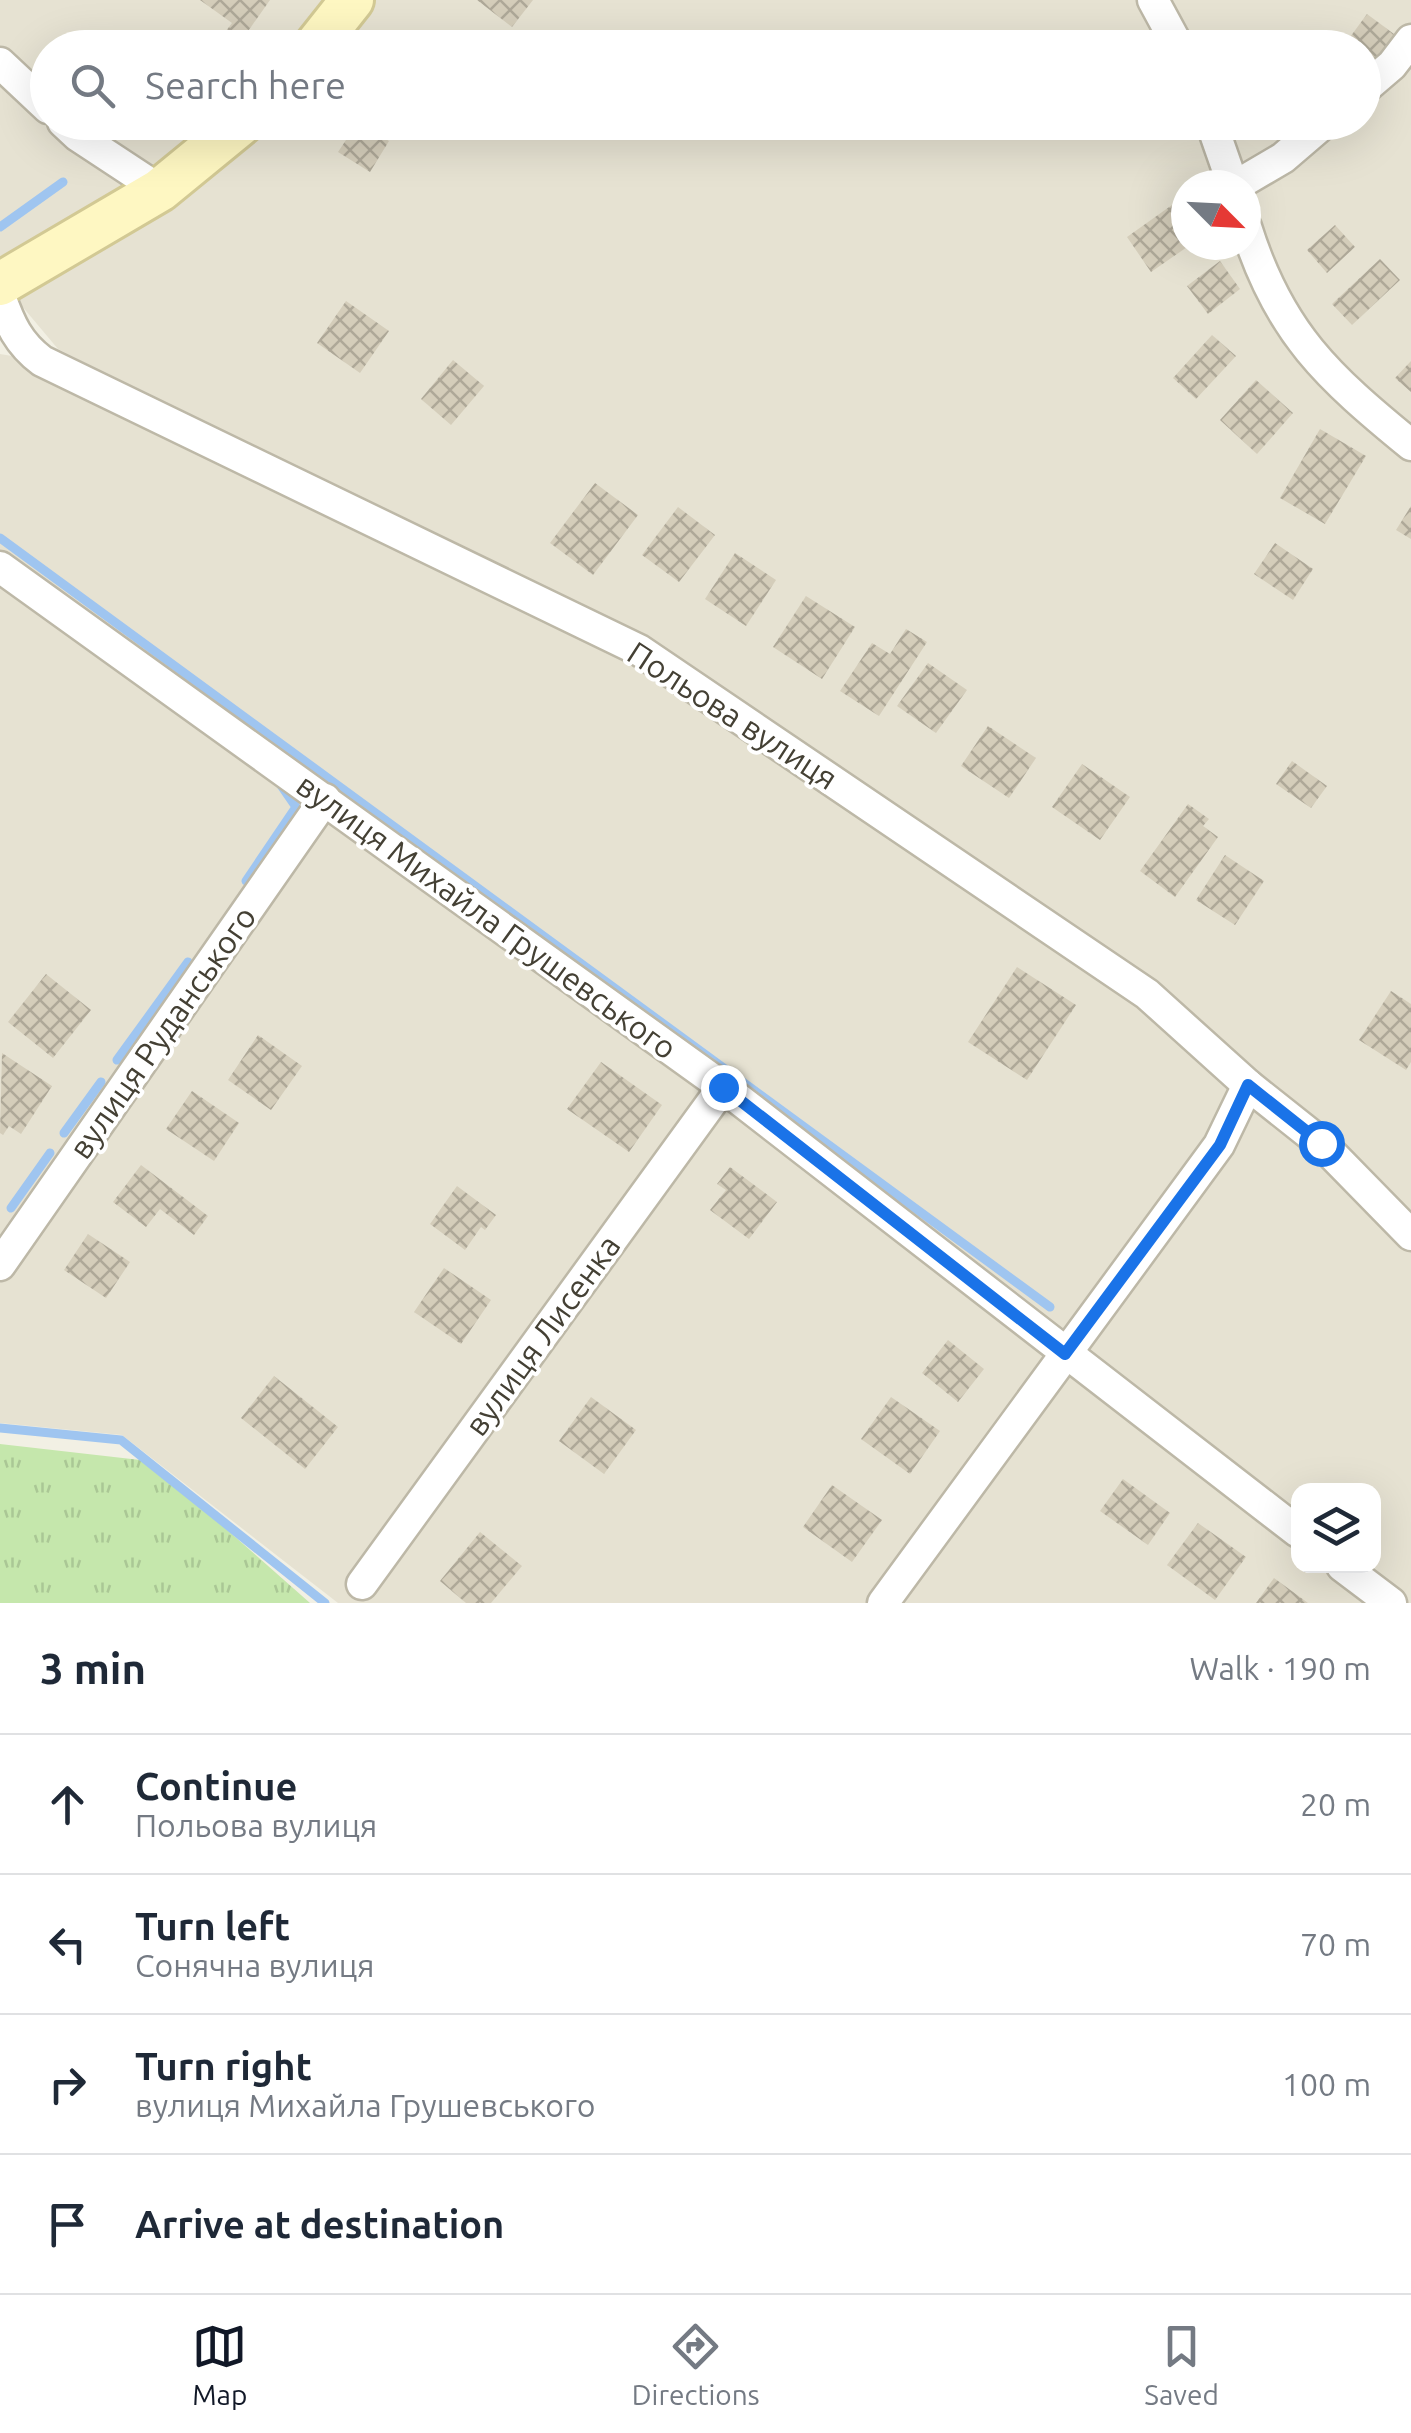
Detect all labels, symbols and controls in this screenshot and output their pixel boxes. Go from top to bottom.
search box [30,30,1381,140]
icon: search [65,58,120,113]
text: Search here [145,64,346,106]
north arrow [1171,170,1261,260]
street label: Польова вулиця [622,634,844,796]
street label: вулиця Михайла Грушевського [290,766,684,1066]
street label: вулиця Руданського [61,899,263,1165]
route end [701,1065,747,1111]
route start [1299,1121,1345,1167]
street label: вулиця Лисенка [457,1228,627,1442]
map controls [1291,1483,1381,1573]
button: layers [1291,1483,1381,1573]
text: 3 min [40,1645,146,1692]
text: Walk · 190 m [1189,1650,1371,1686]
text: Continue [135,1765,297,1807]
icon: ahead [40,1777,95,1832]
text: 20 m [1300,1786,1371,1822]
text: Польова вулиця [135,1807,377,1843]
text: Turn left [135,1905,290,1947]
icon: left [40,1917,95,1972]
text: 70 m [1300,1926,1371,1962]
text: Сонячна вулиця [135,1947,374,1983]
text: Turn right [135,2045,312,2087]
icon: right [40,2057,95,2112]
text: 100 m [1282,2066,1371,2102]
text: вулиця Михайла Грушевського [135,2087,596,2123]
icon: arrive [40,2197,95,2252]
text: Arrive at destination [135,2203,504,2245]
tab: Map [192,2319,247,2410]
tab: Directions [632,2319,760,2410]
tab: Saved [1144,2319,1219,2410]

